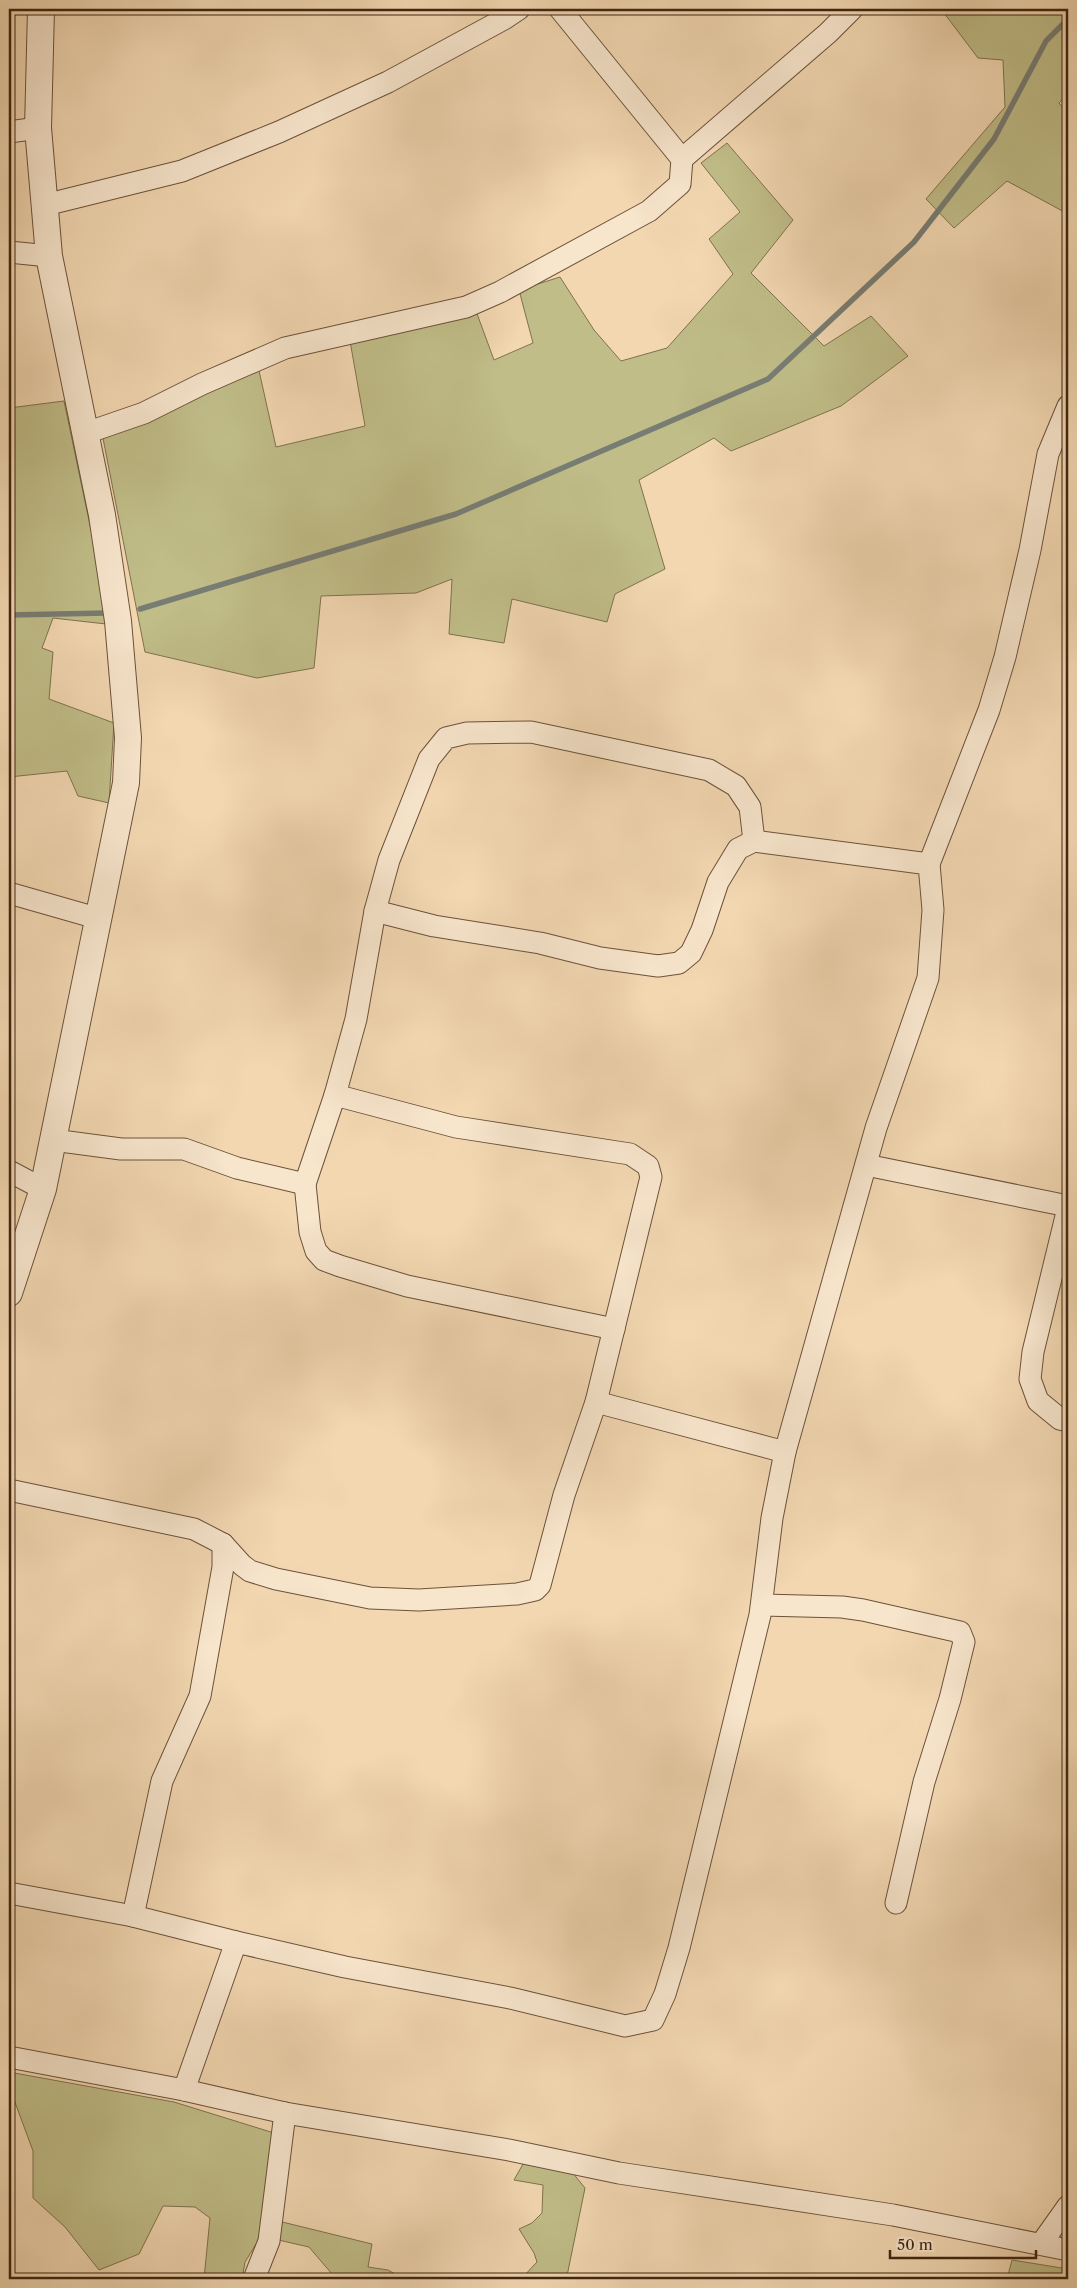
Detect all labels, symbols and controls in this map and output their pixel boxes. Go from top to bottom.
scale bar [890,2228,1036,2260]
text: 50 m [897,2235,933,2254]

